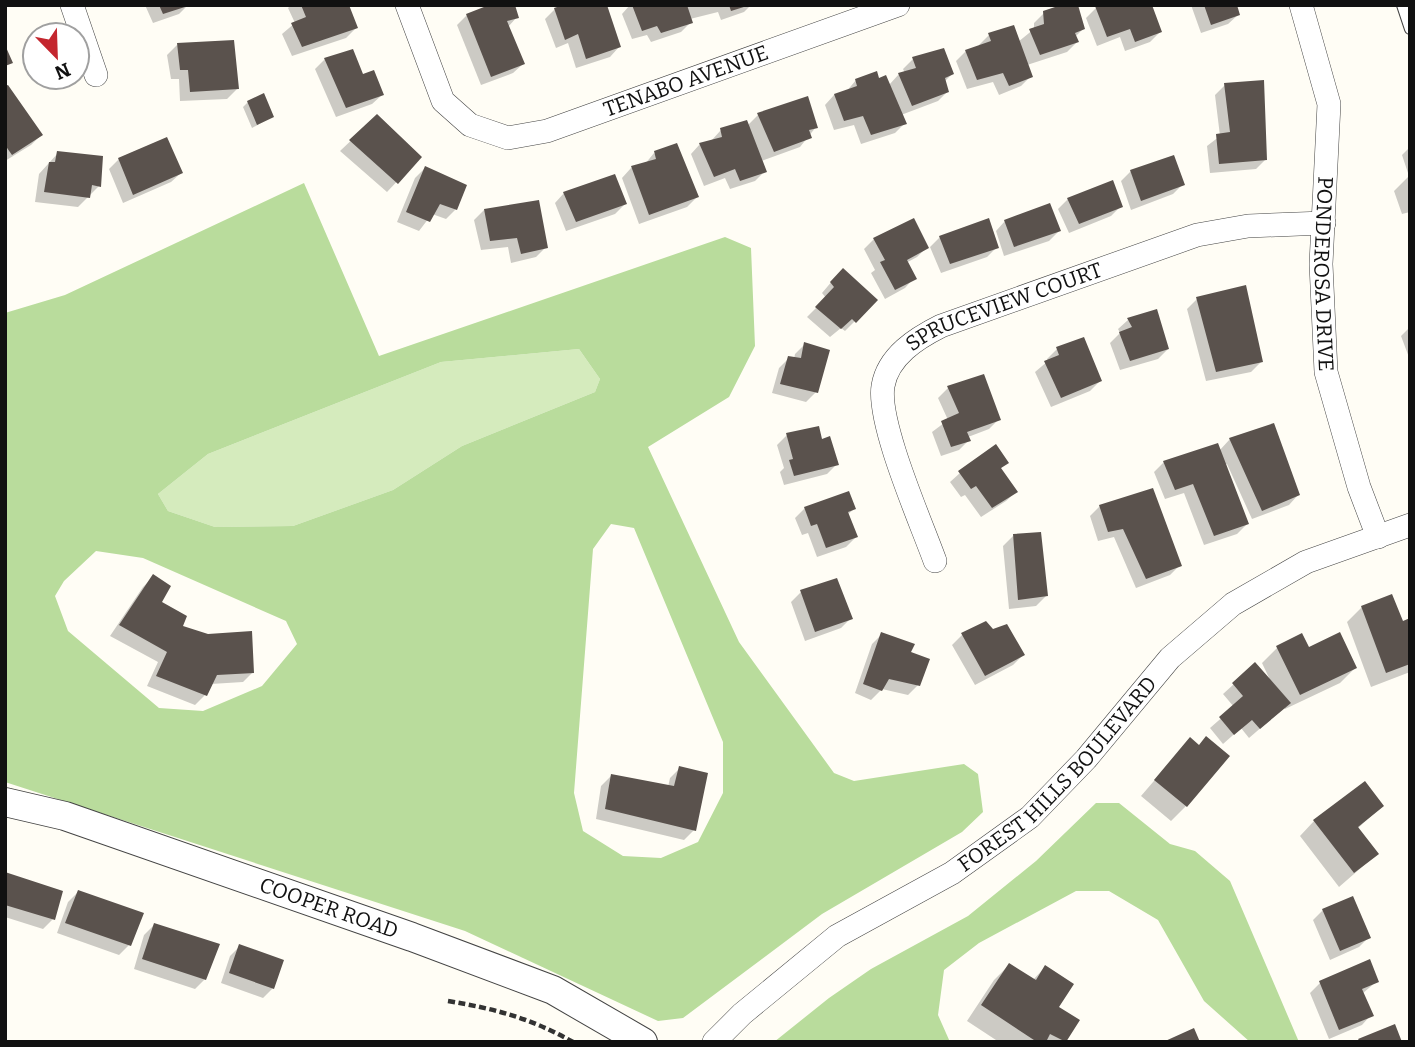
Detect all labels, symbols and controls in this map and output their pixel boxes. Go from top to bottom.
north arrow [21,21,91,91]
street label: TENABO AVENUE [600,40,772,123]
text: N [51,58,74,85]
street label: PONDEROSA DRIVE [1308,176,1339,372]
street label: SPRUCEVIEW COURT [900,257,1106,357]
street label: FOREST HILLS BOULEVARD [953,671,1162,877]
street label: COOPER ROAD [256,872,402,944]

